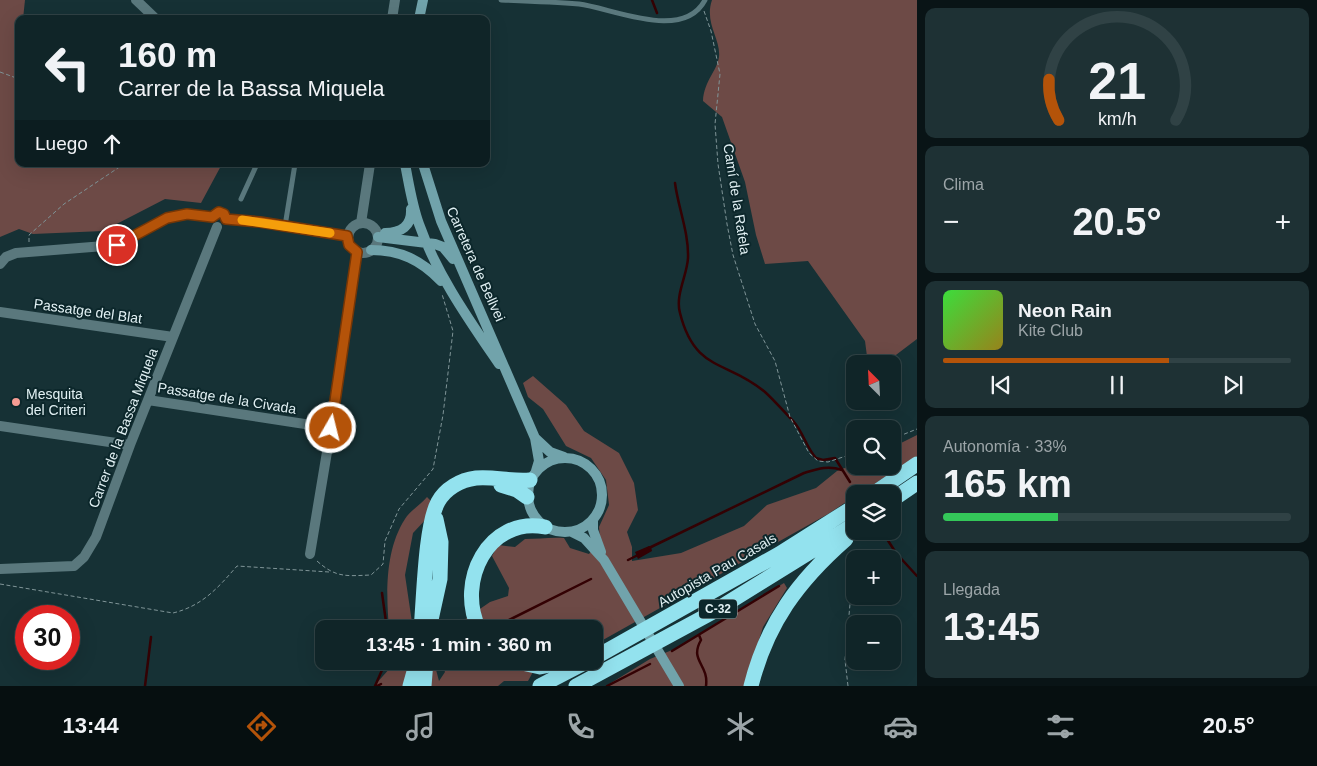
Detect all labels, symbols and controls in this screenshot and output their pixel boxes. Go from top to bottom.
icon: left [35,35,100,100]
text: 160 m [118,35,217,74]
text: 21 [1088,52,1146,110]
text: Carrer de la Bassa Miquela [118,76,385,101]
text: km/h [1098,109,1136,129]
icon: ahead [98,130,126,158]
text: Luego [35,133,88,154]
street label: Camí de la Rafela [720,142,754,256]
text: Clima [943,176,984,193]
text: 20.5° [1072,201,1162,243]
street label: Carretera de Bellvei [444,204,508,324]
text: − [943,206,959,237]
text: + [1275,206,1291,237]
pin [96,224,138,266]
icon: arrive [103,231,131,259]
street label: Passatge del Blat [33,295,143,327]
text: Neon Rain [1018,300,1112,321]
text: Kite Club [1018,322,1083,339]
street label: Carrer de la Bassa Miquela [85,346,161,510]
north arrow [846,355,901,410]
map controls [846,355,901,670]
icon: previous [987,371,1015,399]
icon: pause [1103,371,1131,399]
icon: next [1219,371,1247,399]
street label: Passatge de la Civada [157,379,298,417]
place label: Mesquita del Criteri [26,386,86,418]
marker: Mesquita del Criteri [10,396,22,408]
position arrow [304,401,356,453]
button: search [846,420,901,475]
text: Autonomía · 33% [943,438,1067,455]
text: 165 km [943,463,1072,505]
button: layers [846,485,901,540]
street label: Autopista Pau Casals [655,530,779,610]
button: + [846,550,901,605]
text: Llegada [943,581,1000,598]
road number: C-32 [699,600,737,618]
speed limit sign: 30 [15,605,80,670]
text: 13:45 [943,606,1040,648]
button: − [846,615,901,670]
text: 13:45 · 1 min · 360 m [366,634,552,655]
icon: directions [244,709,279,744]
icon: music [403,709,438,744]
icon: phone [563,709,598,744]
icon: climate [723,709,758,744]
icon: car [883,709,918,744]
icon: filters [1043,709,1078,744]
text: 13:44 [62,713,119,738]
text: 20.5° [1203,713,1254,738]

